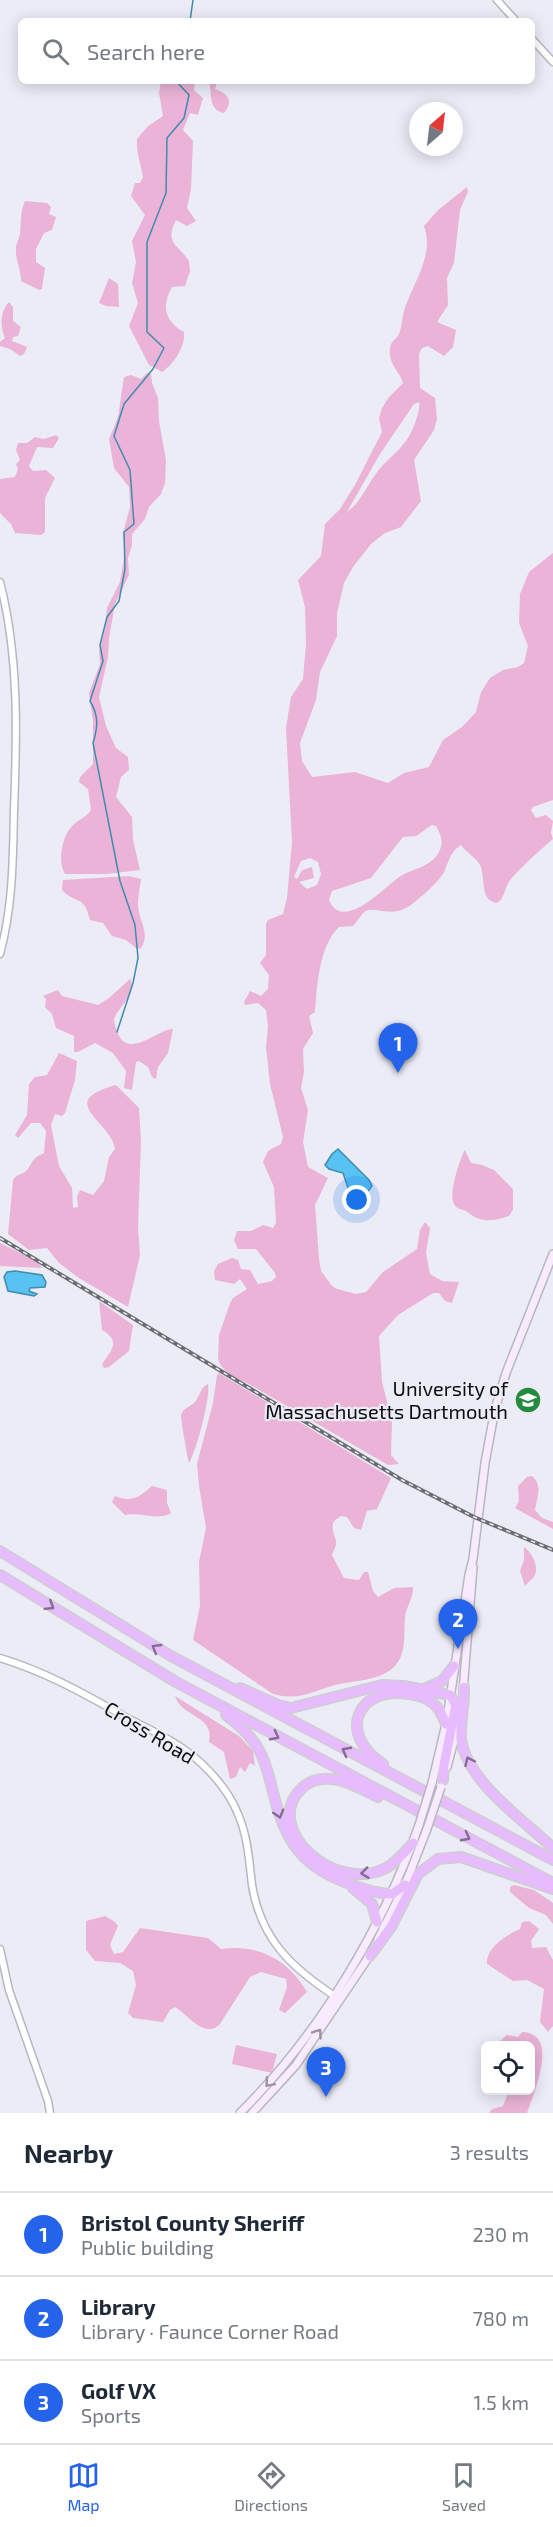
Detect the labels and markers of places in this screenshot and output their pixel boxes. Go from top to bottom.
pin: 1 [378,1024,418,1073]
place label: University of Massachusetts Dartmouth [265,1376,508,1423]
school or university icon: University of Massachusetts Dartmouth [513,1385,543,1415]
pin: 2 [438,1600,478,1649]
pin: 3 [306,2048,346,2097]

